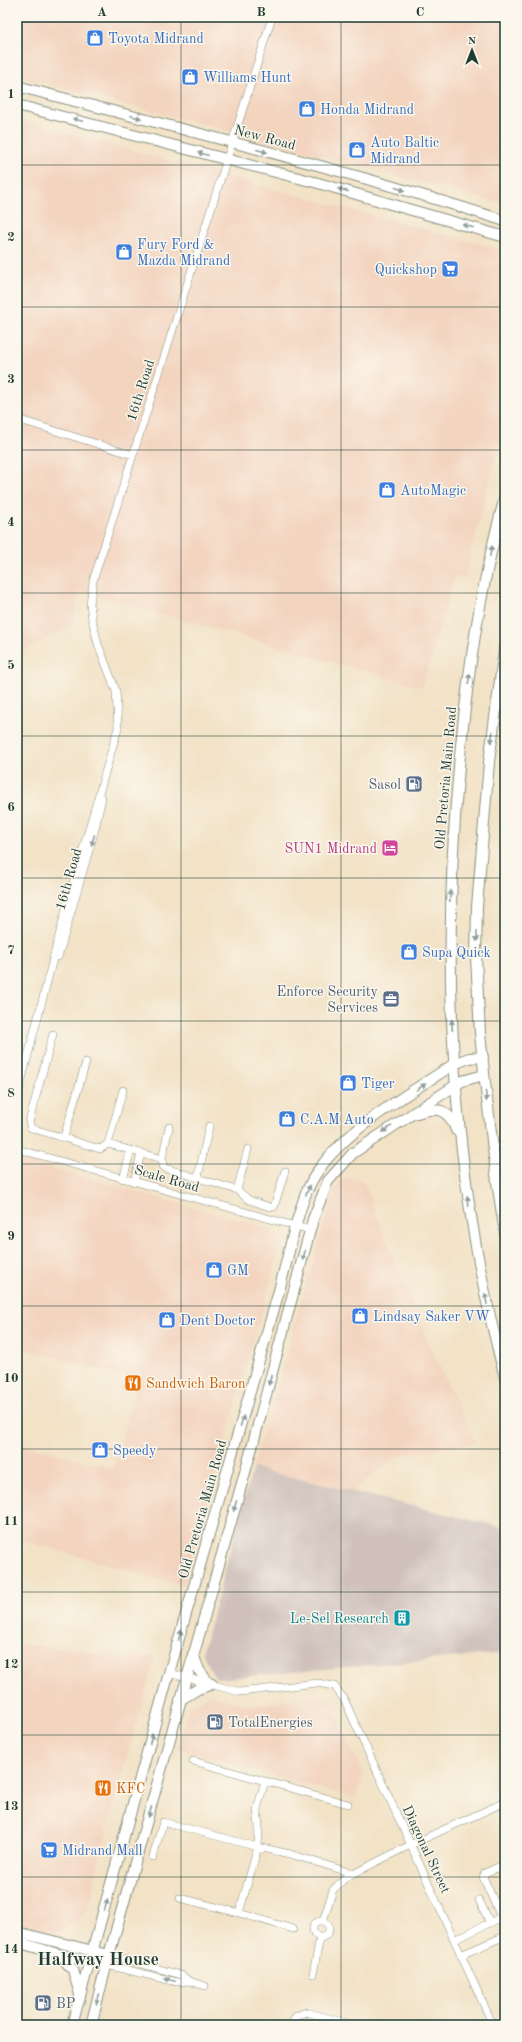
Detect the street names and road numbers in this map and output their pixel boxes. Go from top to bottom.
street label: New Road [232,123,297,153]
street label: 16th Road [124,358,157,423]
street label: Old Pretoria Main Road [433,706,459,850]
street label: 16th Road [53,847,84,912]
street label: Scale Road [133,1163,201,1195]
street label: Old Pretoria Main Road [176,1438,230,1580]
street label: Diagonal Street [400,1803,453,1896]

